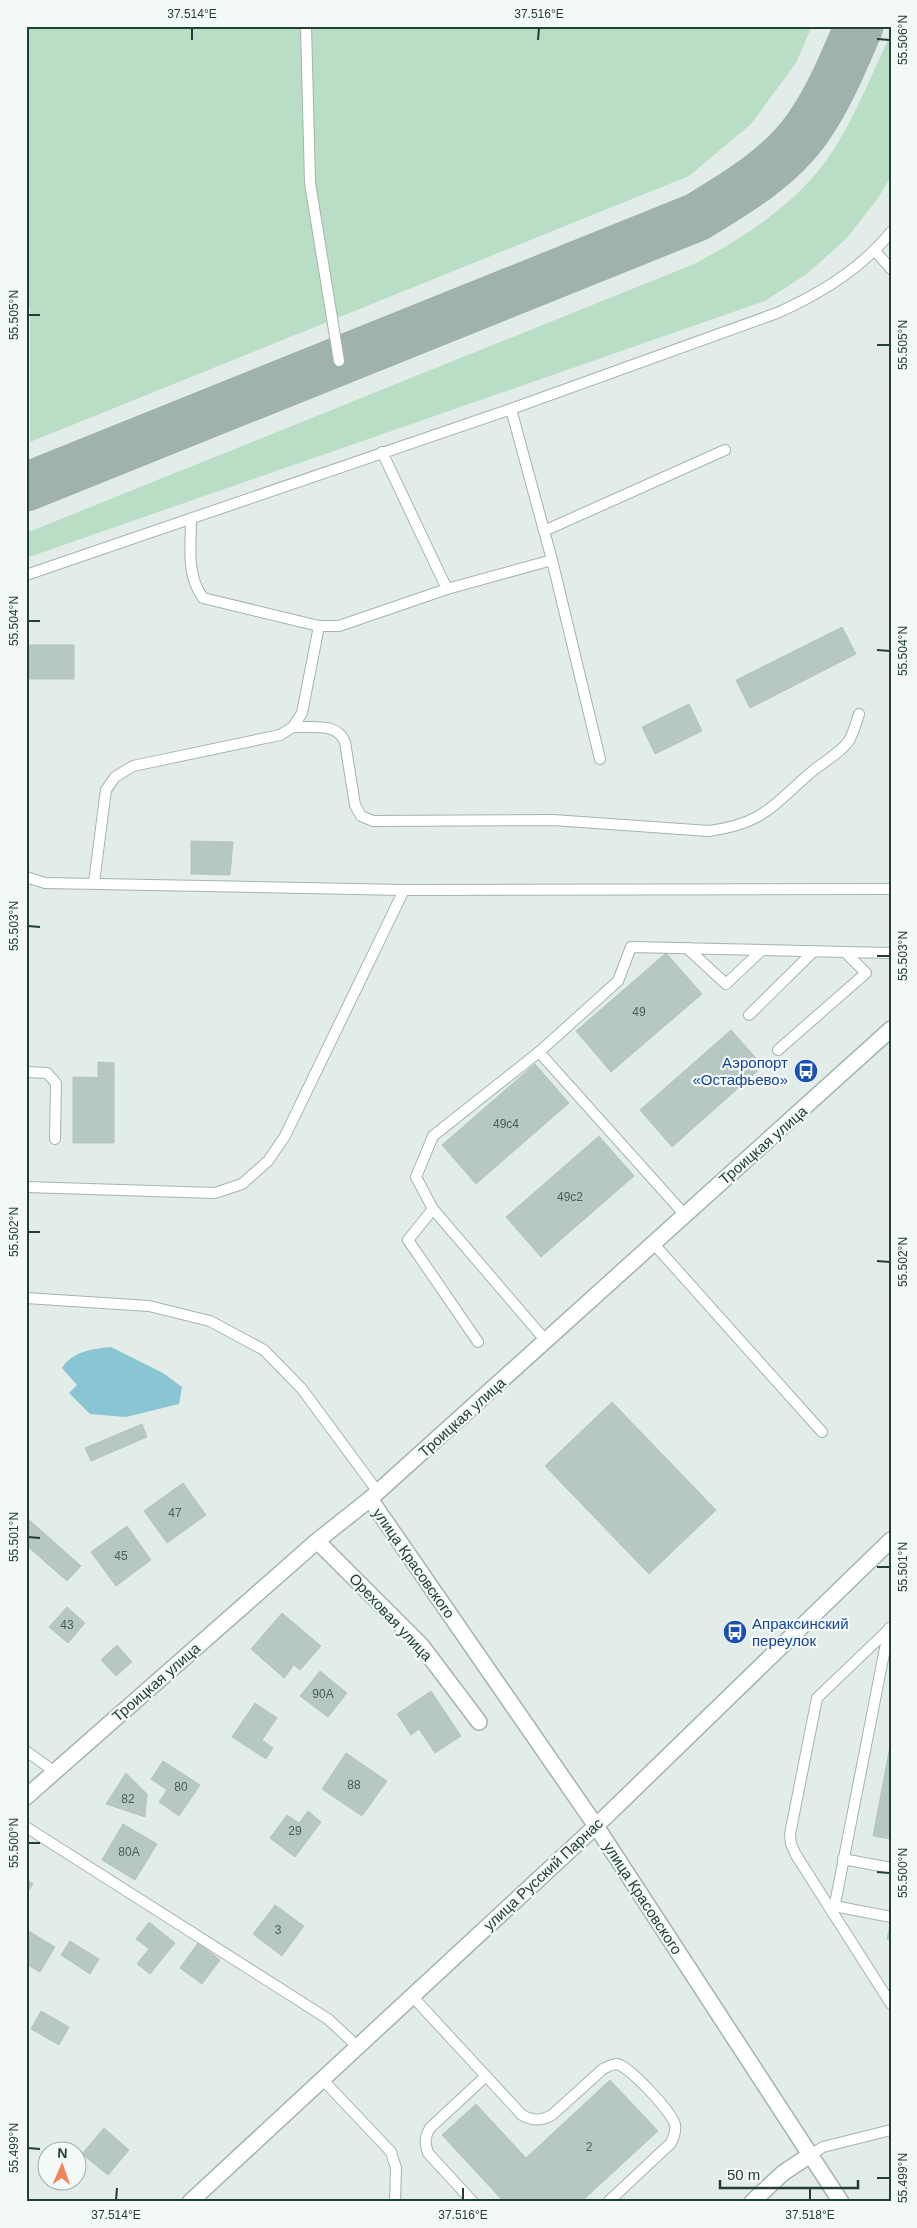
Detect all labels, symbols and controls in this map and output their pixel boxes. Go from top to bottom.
text: 37.514°E [167,7,217,21]
text: 37.516°E [514,7,564,21]
text: 55.506°N [896,15,910,65]
text: 55.505°N [7,290,21,340]
text: 55.505°N [896,320,910,370]
text: 55.504°N [7,596,21,646]
text: 55.504°N [896,626,910,676]
text: 55.503°N [7,901,21,951]
text: 55.503°N [896,931,910,981]
house number: 49 [632,1005,646,1019]
place label: Аэропорт «Остафьево» [692,1054,788,1088]
bus stop icon: Аэропорт «Остафьево» [793,1058,819,1084]
street label: Троицкая улица [716,1102,811,1188]
house number: 49с4 [493,1117,519,1131]
house number: 49с2 [557,1190,583,1204]
text: 55.502°N [7,1207,21,1257]
text: 55.502°N [896,1237,910,1287]
street label: Троицкая улица [415,1373,509,1460]
street label: улица Красовского [370,1505,458,1621]
house number: 47 [168,1506,182,1520]
text: 55.501°N [7,1512,21,1562]
text: 55.501°N [896,1542,910,1592]
house number: 45 [114,1549,128,1563]
street label: Ореховая улица [346,1570,436,1665]
place label: Апраксинский переулок [752,1615,849,1649]
house number: 43 [60,1618,74,1632]
bus stop icon: Апраксинский переулок [722,1619,748,1645]
street label: Троицкая улица [109,1639,204,1725]
house number: 90А [312,1687,334,1701]
house number: 88 [347,1778,361,1792]
house number: 80 [174,1780,188,1794]
house number: 82 [121,1792,135,1806]
street label: улица Русский Парнас [480,1814,607,1934]
text: 55.500°N [7,1818,21,1868]
house number: 29 [288,1824,302,1838]
street label: улица Красовского [600,1839,686,1957]
house number: 80А [118,1845,140,1859]
text: 55.500°N [896,1848,910,1898]
house number: 3 [275,1923,282,1937]
text: 55.499°N [7,2123,21,2173]
north arrow [38,2140,88,2190]
house number: 2 [586,2140,593,2154]
text: N [57,2145,68,2161]
text: 55.499°N [896,2153,910,2203]
scale bar [720,2158,857,2190]
text: 50 m [727,2166,760,2183]
text: 37.514°E [91,2208,141,2222]
text: 37.516°E [438,2208,488,2222]
text: 37.518°E [785,2208,835,2222]

